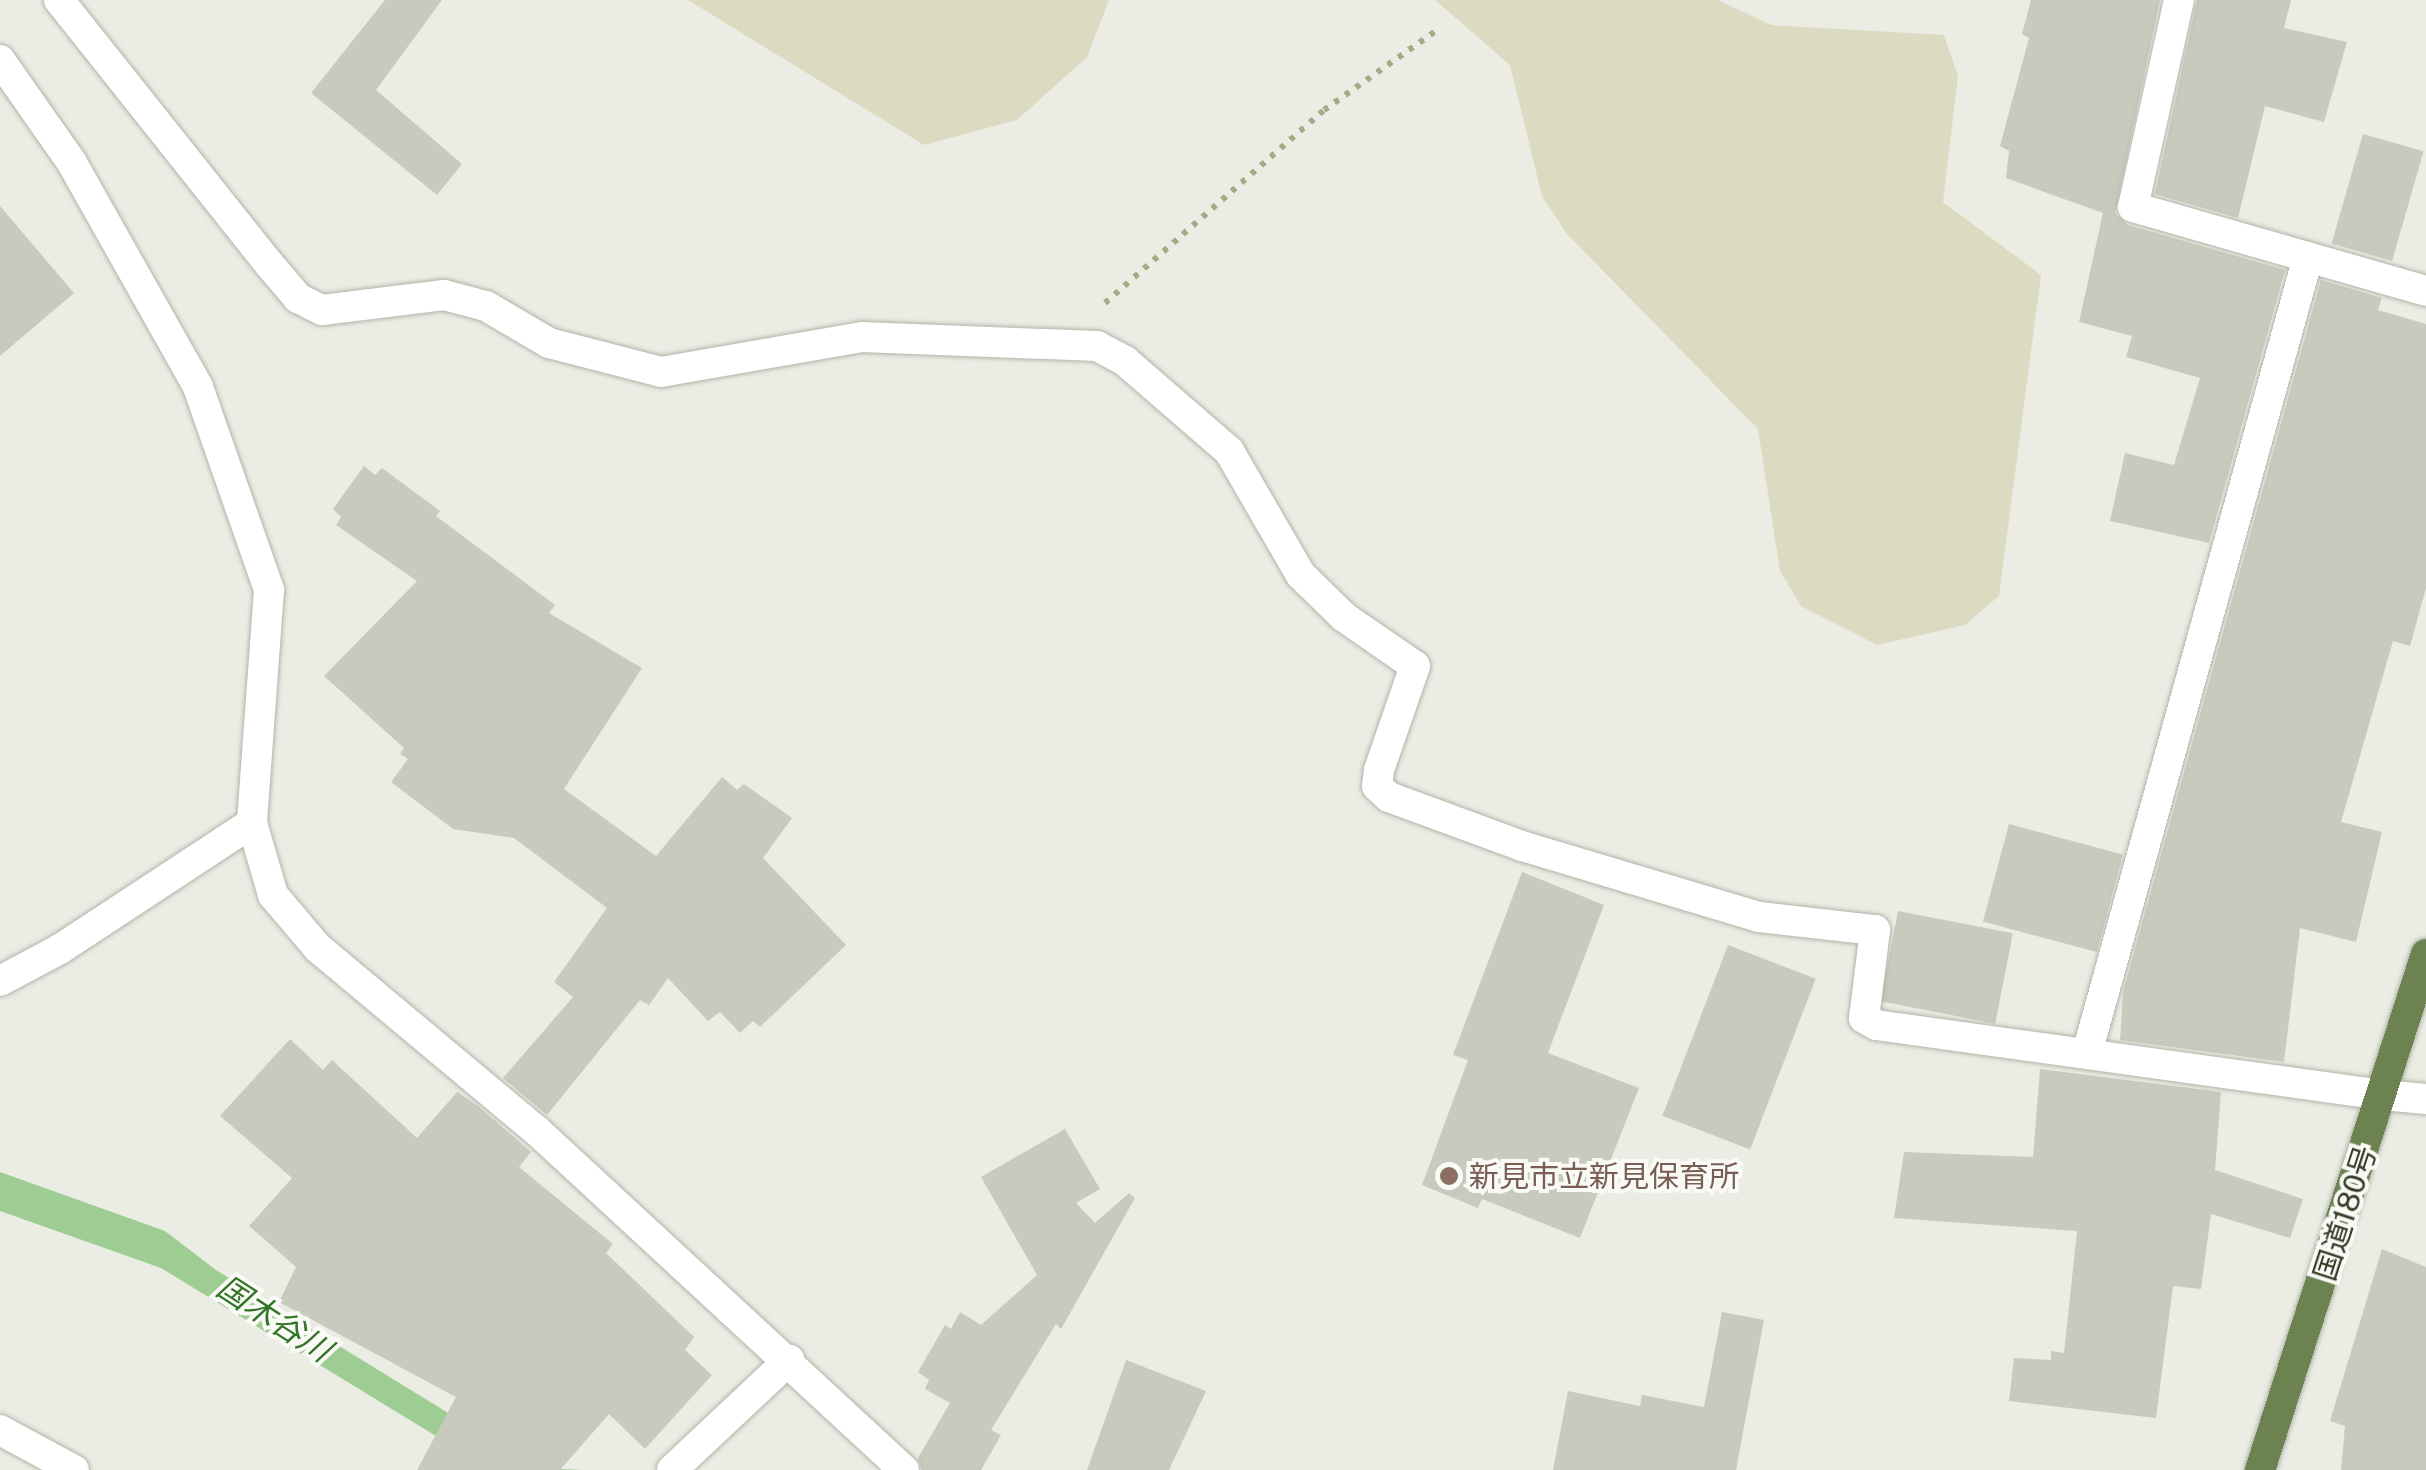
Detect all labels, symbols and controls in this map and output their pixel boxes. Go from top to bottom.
street label: 国道180号 [2306,1141,2384,1285]
place label: 新見市立新見保育所 [1469,1158,1739,1194]
marker: 新見市立新見保育所 [1438,1165,1460,1187]
water label: 国木谷川 [210,1268,338,1370]

